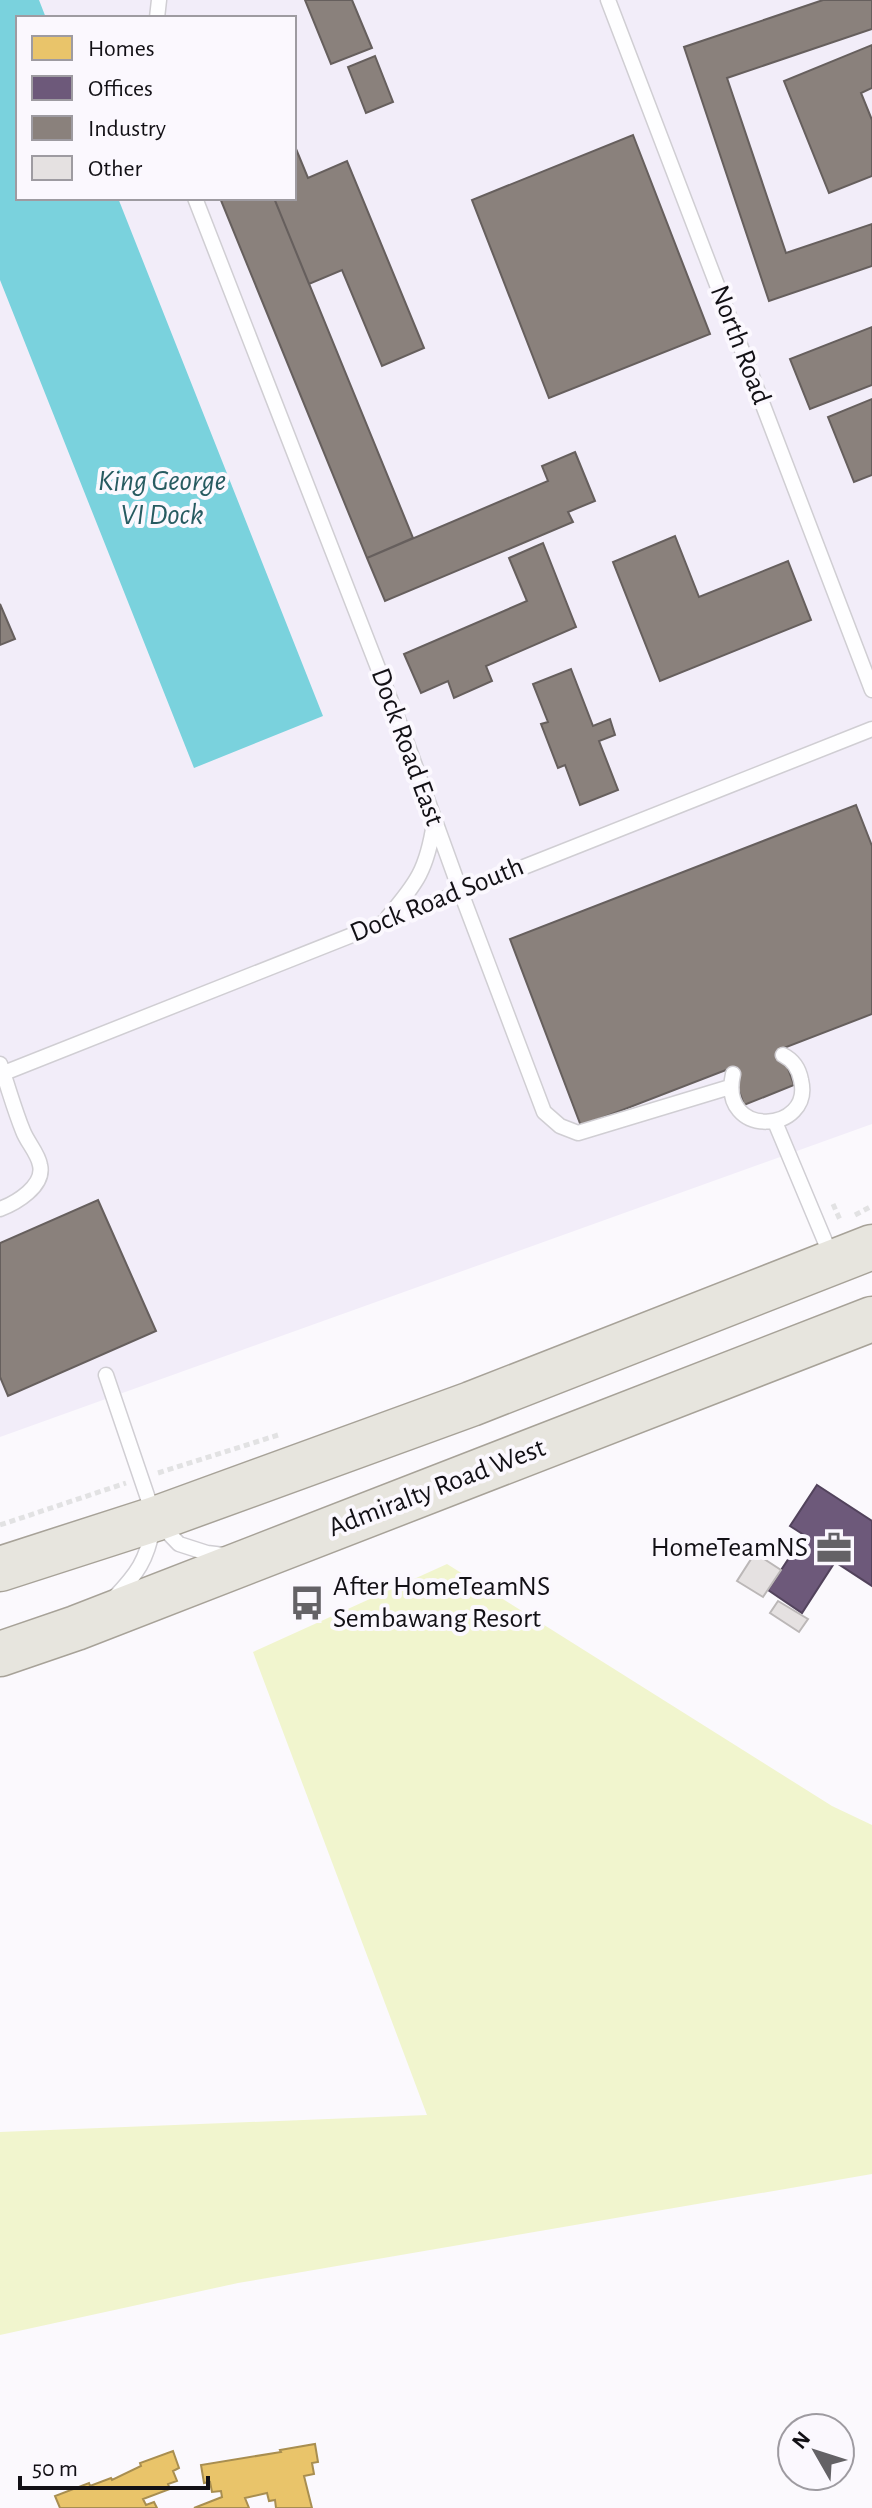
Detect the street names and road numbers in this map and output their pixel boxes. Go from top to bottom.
street label: North Road [705,282,775,408]
street label: Dock Road East [366,664,448,830]
street label: Dock Road South [346,852,528,948]
street label: Admiralty Road West [325,1434,549,1542]

